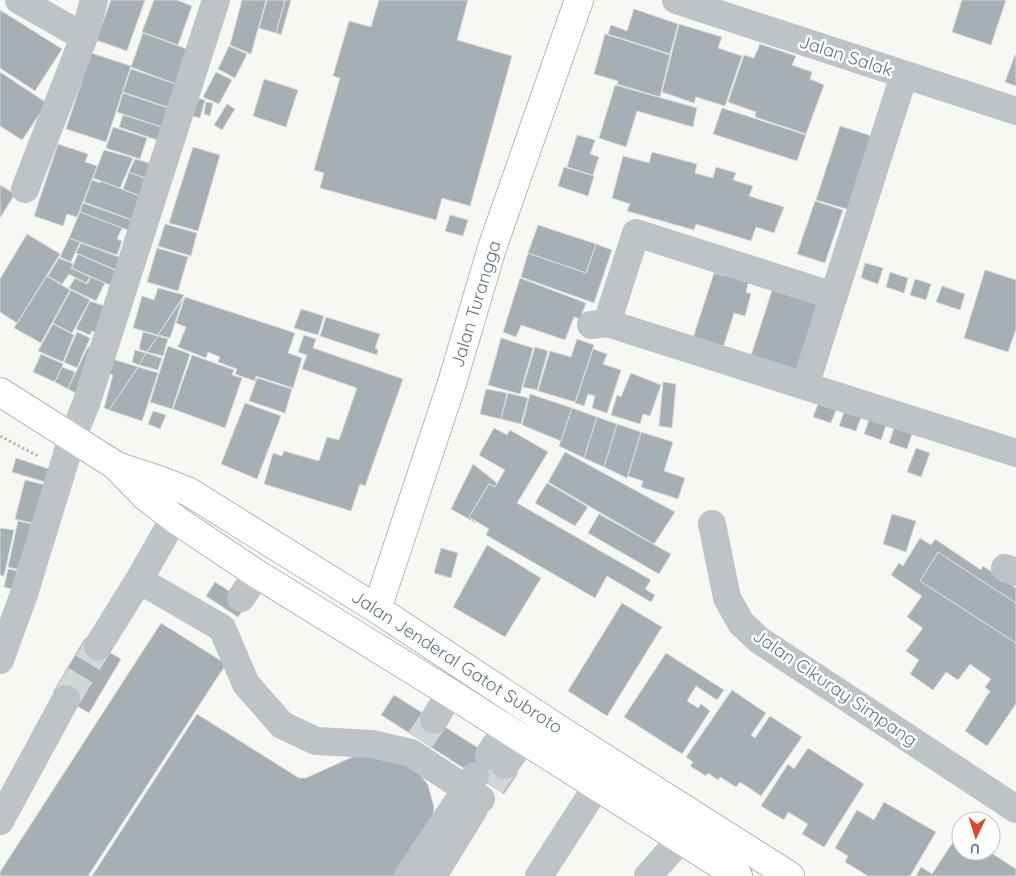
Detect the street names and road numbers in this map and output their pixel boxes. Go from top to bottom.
street label: Jalan Salak [796,30,896,81]
street label: Jalan Turangga [445,237,506,370]
street label: Jalan Jenderal Gatot Subroto [347,585,567,739]
street label: Jalan Cikuray Simpang [749,624,922,751]

